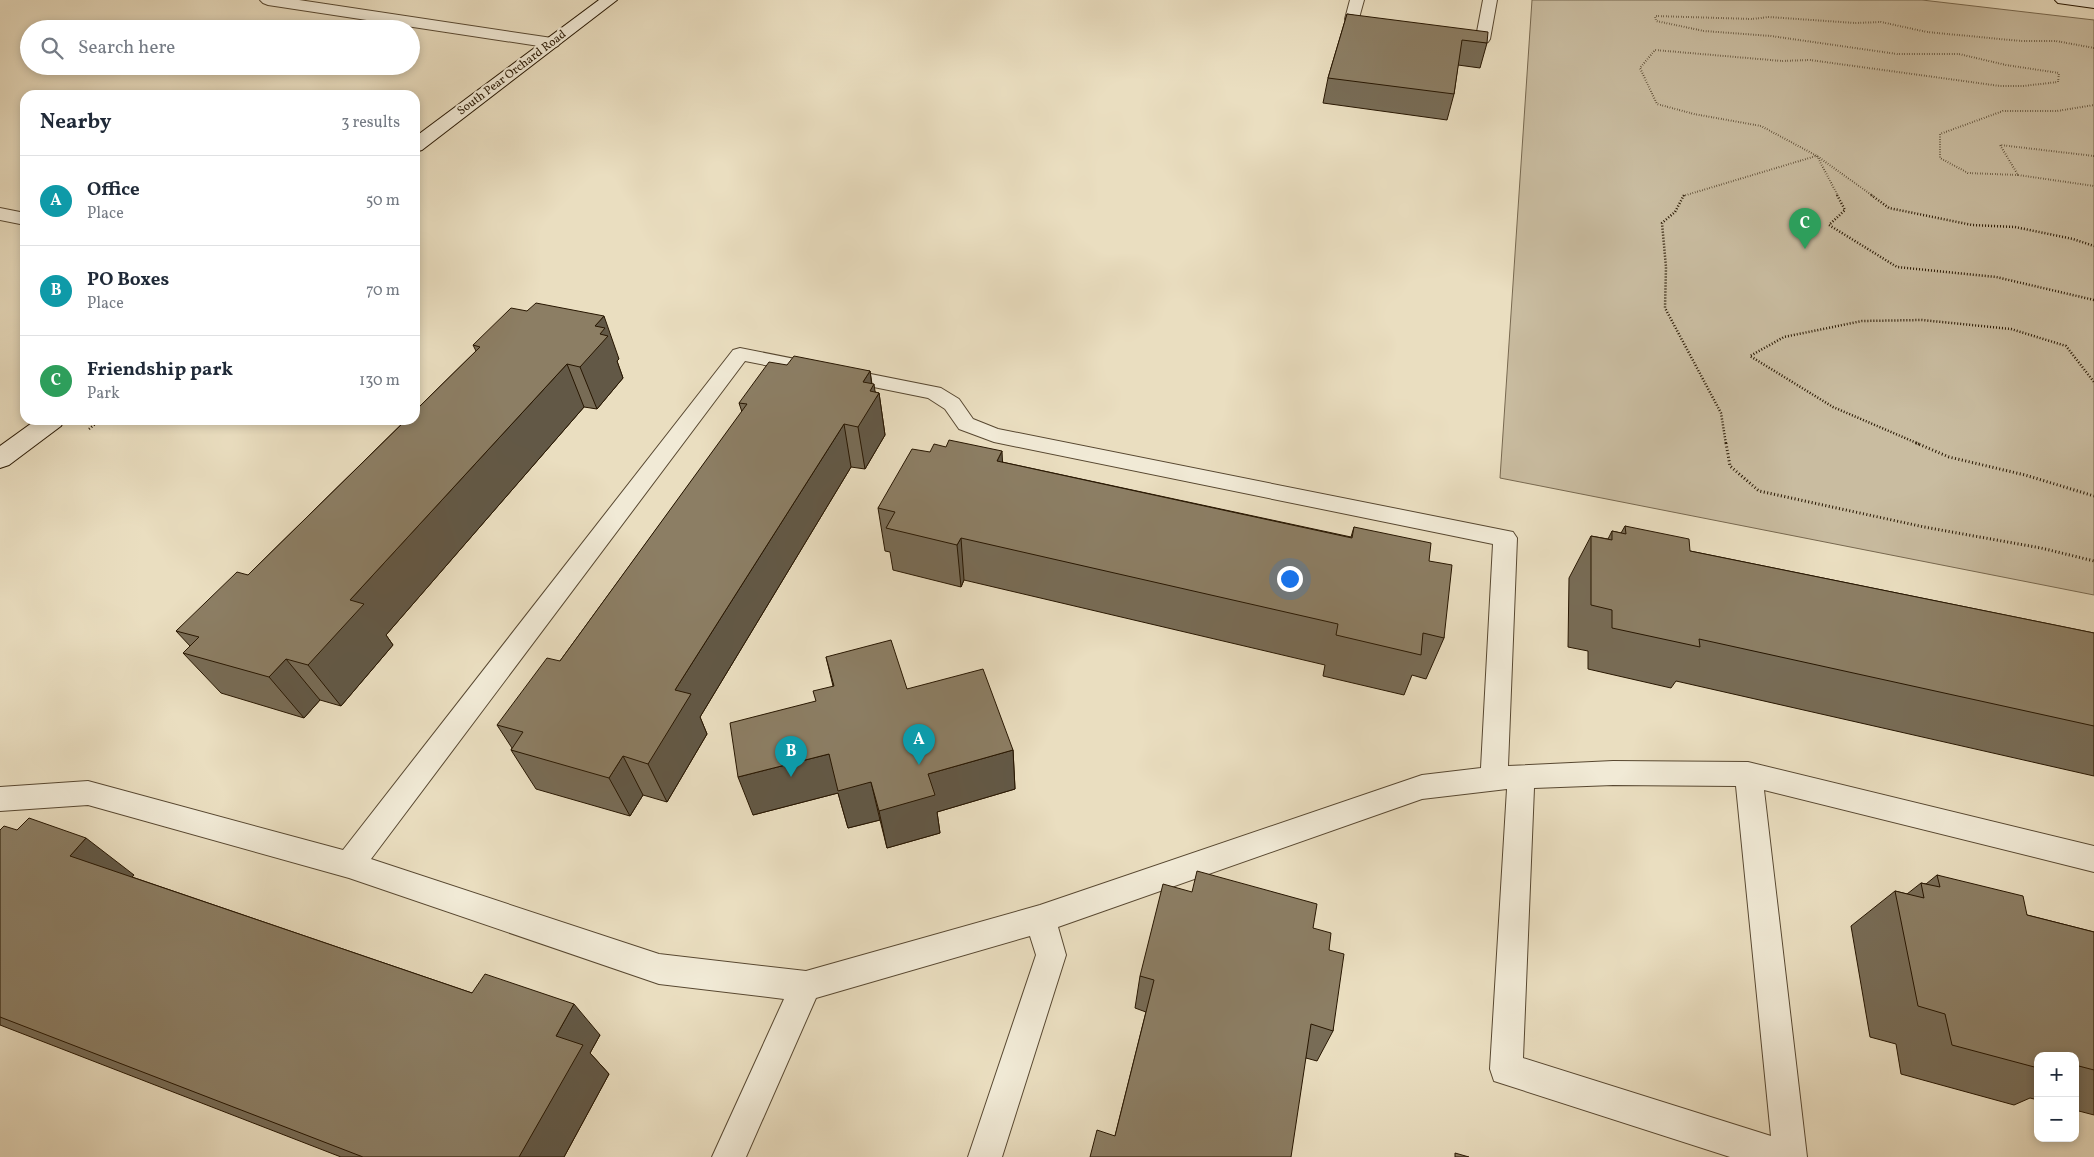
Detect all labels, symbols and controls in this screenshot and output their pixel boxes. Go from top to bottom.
search box [20,20,420,75]
street label: South Pear Orchard Road [454,27,570,119]
icon: search [38,34,66,62]
text: Search here [78,35,175,61]
text: Nearby [40,108,111,137]
text: 3 results [341,112,400,134]
text: Office [87,177,140,203]
text: A [50,190,62,212]
text: 50 m [366,190,400,212]
text: Place [87,203,124,225]
pin: C [1789,208,1821,249]
text: PO Boxes [87,267,169,293]
text: B [51,280,61,302]
text: 70 m [366,280,400,302]
text: Place [87,293,124,315]
text: Friendship park [87,357,233,383]
text: C [51,370,61,392]
text: 130 m [359,370,400,392]
text: Park [87,383,120,405]
your location [1277,566,1303,592]
pin: A [903,724,935,765]
pin: B [775,736,807,777]
map controls [2034,1052,2079,1142]
button: + [2034,1052,2079,1097]
button: − [2034,1097,2079,1142]

